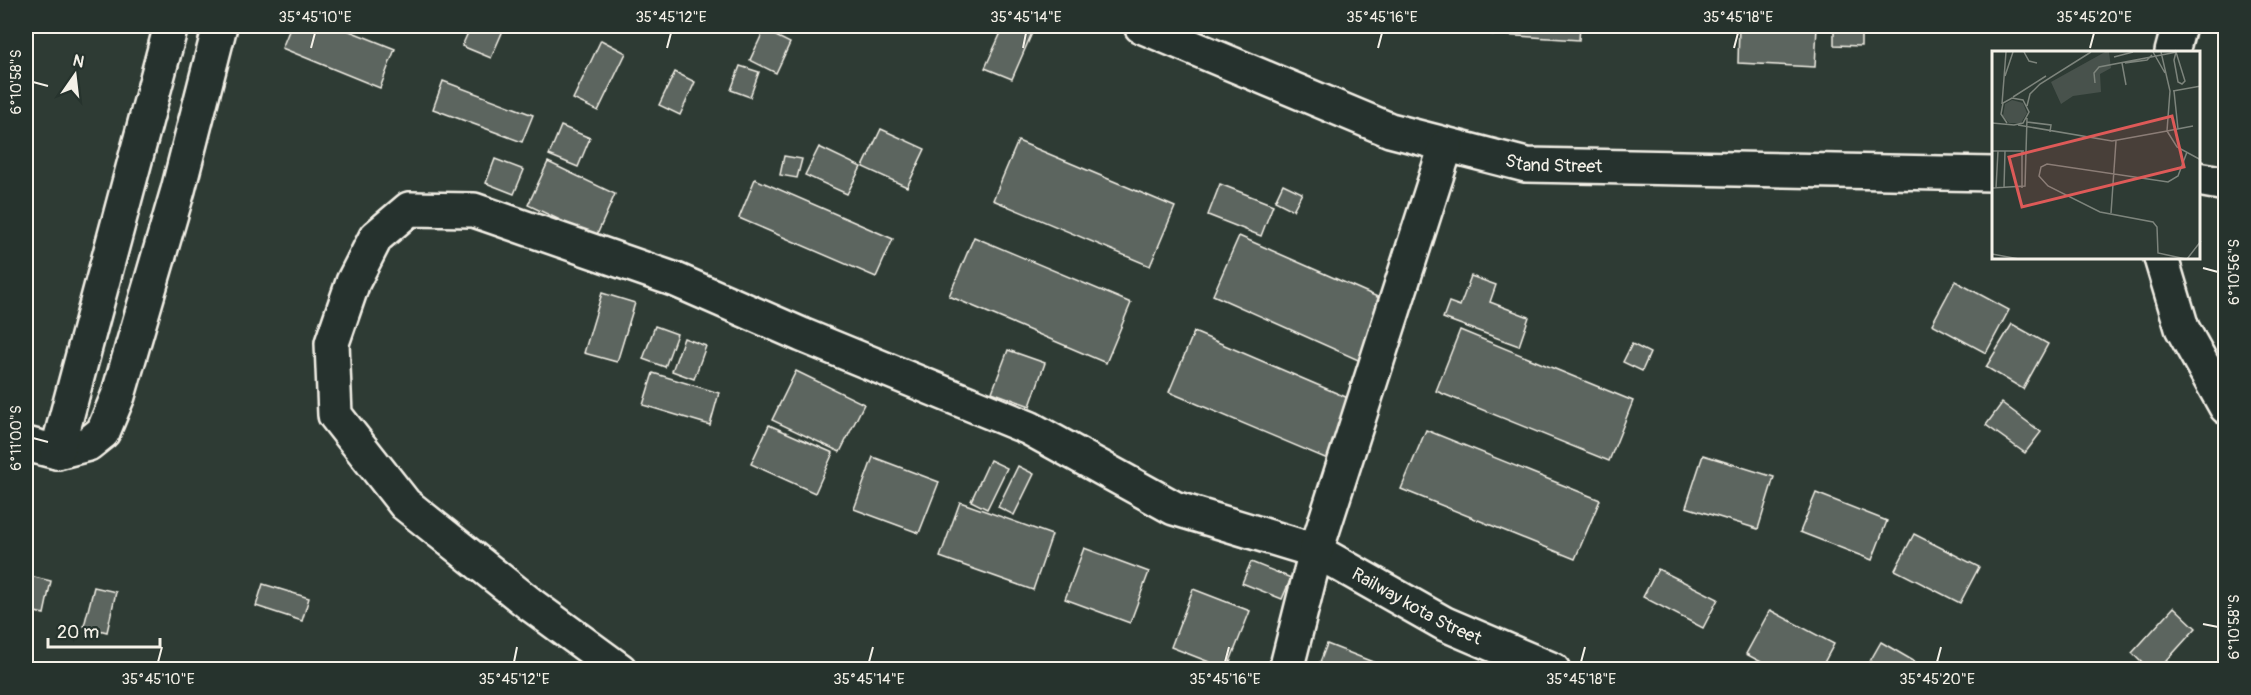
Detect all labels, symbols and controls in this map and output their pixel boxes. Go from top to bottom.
text: 35°45'10"E [279,8,352,27]
text: 35°45'12"E [635,8,707,27]
text: 35°45'14"E [990,8,1062,27]
text: 35°45'16"E [1346,8,1418,27]
text: 35°45'18"E [1703,8,1773,27]
text: 35°45'20"E [2056,8,2132,27]
north arrow [45,45,105,105]
text: 6°10'58"S [7,50,26,114]
text: N [71,50,86,72]
inset map [1992,51,2200,260]
street label: Stand Street [1503,149,1603,178]
text: 6°10'56"S [2225,239,2244,305]
text: 6°11'00"S [7,405,26,471]
street label: Railway kota Street [1348,562,1486,650]
text: 6°10'58"S [2225,595,2244,659]
scale bar [48,611,160,649]
text: 20 m [57,621,99,644]
text: 35°45'10"E [122,670,195,689]
text: 35°45'12"E [478,670,550,689]
text: 35°45'14"E [833,670,905,689]
text: 35°45'16"E [1189,670,1261,689]
text: 35°45'18"E [1546,670,1616,689]
text: 35°45'20"E [1899,670,1975,689]

